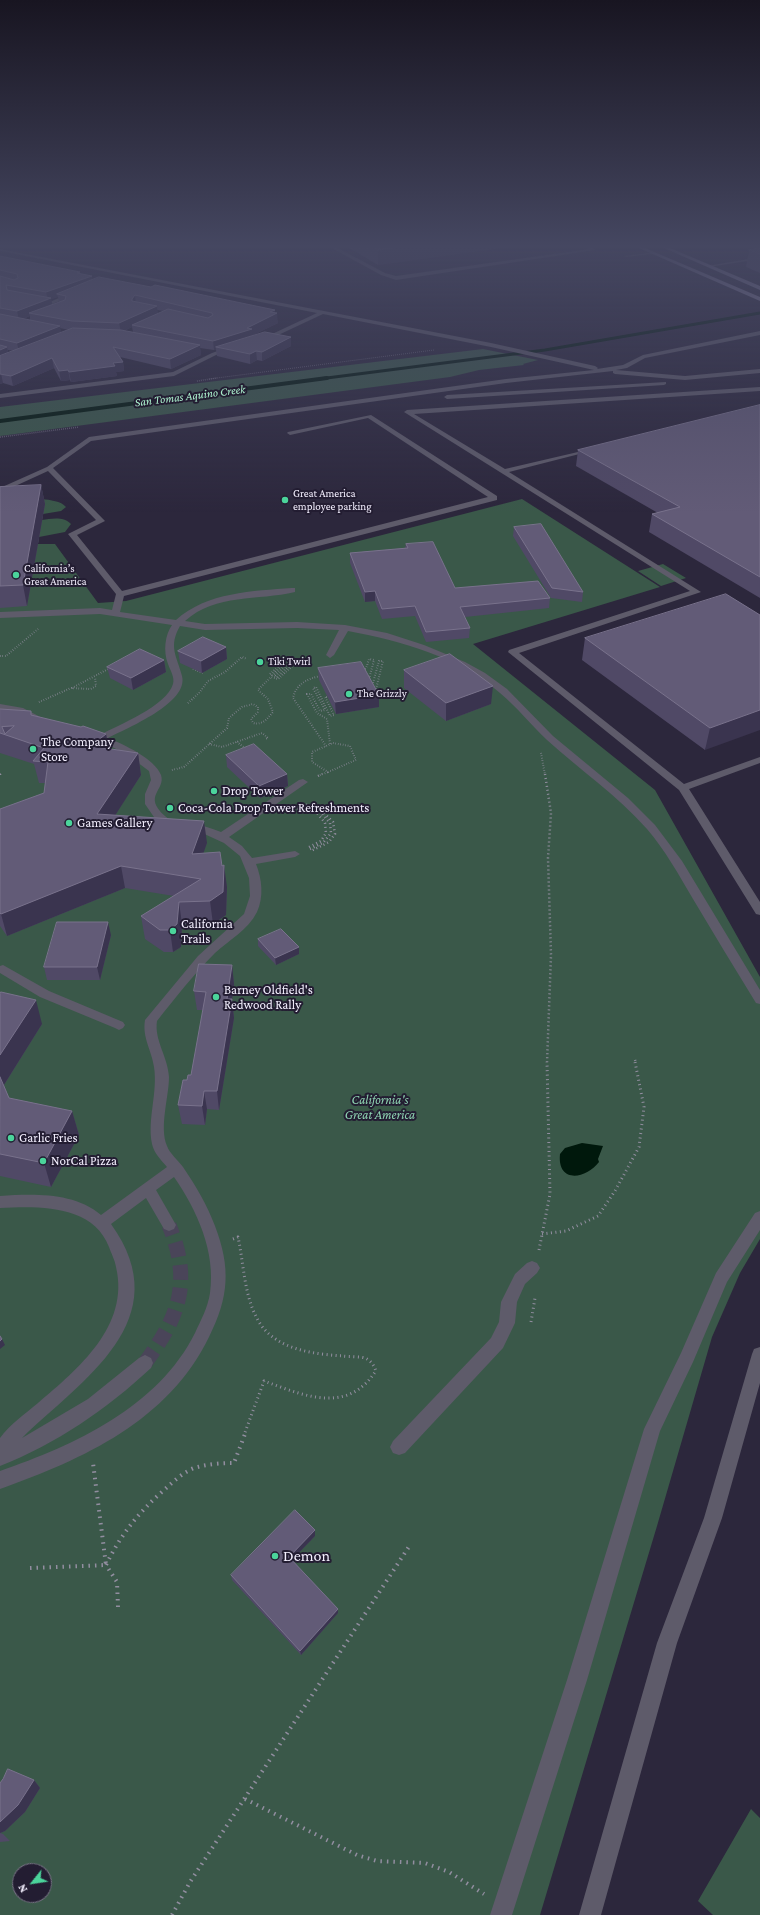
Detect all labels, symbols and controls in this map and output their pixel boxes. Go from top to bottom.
water label: San Tomas Aquino Creek [134,382,246,410]
place label: Great America employee parking [293,487,372,513]
marker: Great America employee parking [280,495,290,505]
place label: California’s Great America [24,562,87,588]
marker: California’s Great America [11,570,21,580]
place label: Tiki Twirl [268,655,311,669]
marker: Tiki Twirl [255,657,265,667]
place label: The Grizzly [357,687,407,701]
marker: The Grizzly [344,689,354,699]
place label: The Company Store [41,734,113,765]
marker: The Company Store [28,744,38,754]
place label: Drop Tower [222,783,283,799]
marker: Drop Tower [209,786,219,796]
place label: Coca-Cola Drop Tower Refreshments [178,800,369,816]
marker: Coca-Cola Drop Tower Refreshments [165,803,175,813]
place label: Games Gallery [77,815,152,831]
marker: Games Gallery [64,818,74,828]
place label: California Trails [181,916,233,947]
marker: California Trails [168,926,178,936]
place label: Barney Oldfield's Redwood Rally [224,982,313,1013]
marker: Barney Oldfield's Redwood Rally [211,992,221,1002]
park label: California's Great America [345,1092,415,1123]
place label: Garlic Fries [19,1130,78,1146]
marker: Garlic Fries [6,1133,16,1143]
place label: NorCal Pizza [51,1153,117,1169]
marker: NorCal Pizza [38,1156,48,1166]
place label: Demon [283,1546,330,1566]
marker: Demon [270,1551,280,1561]
north arrow [12,1863,52,1903]
text: N [15,1882,30,1895]

